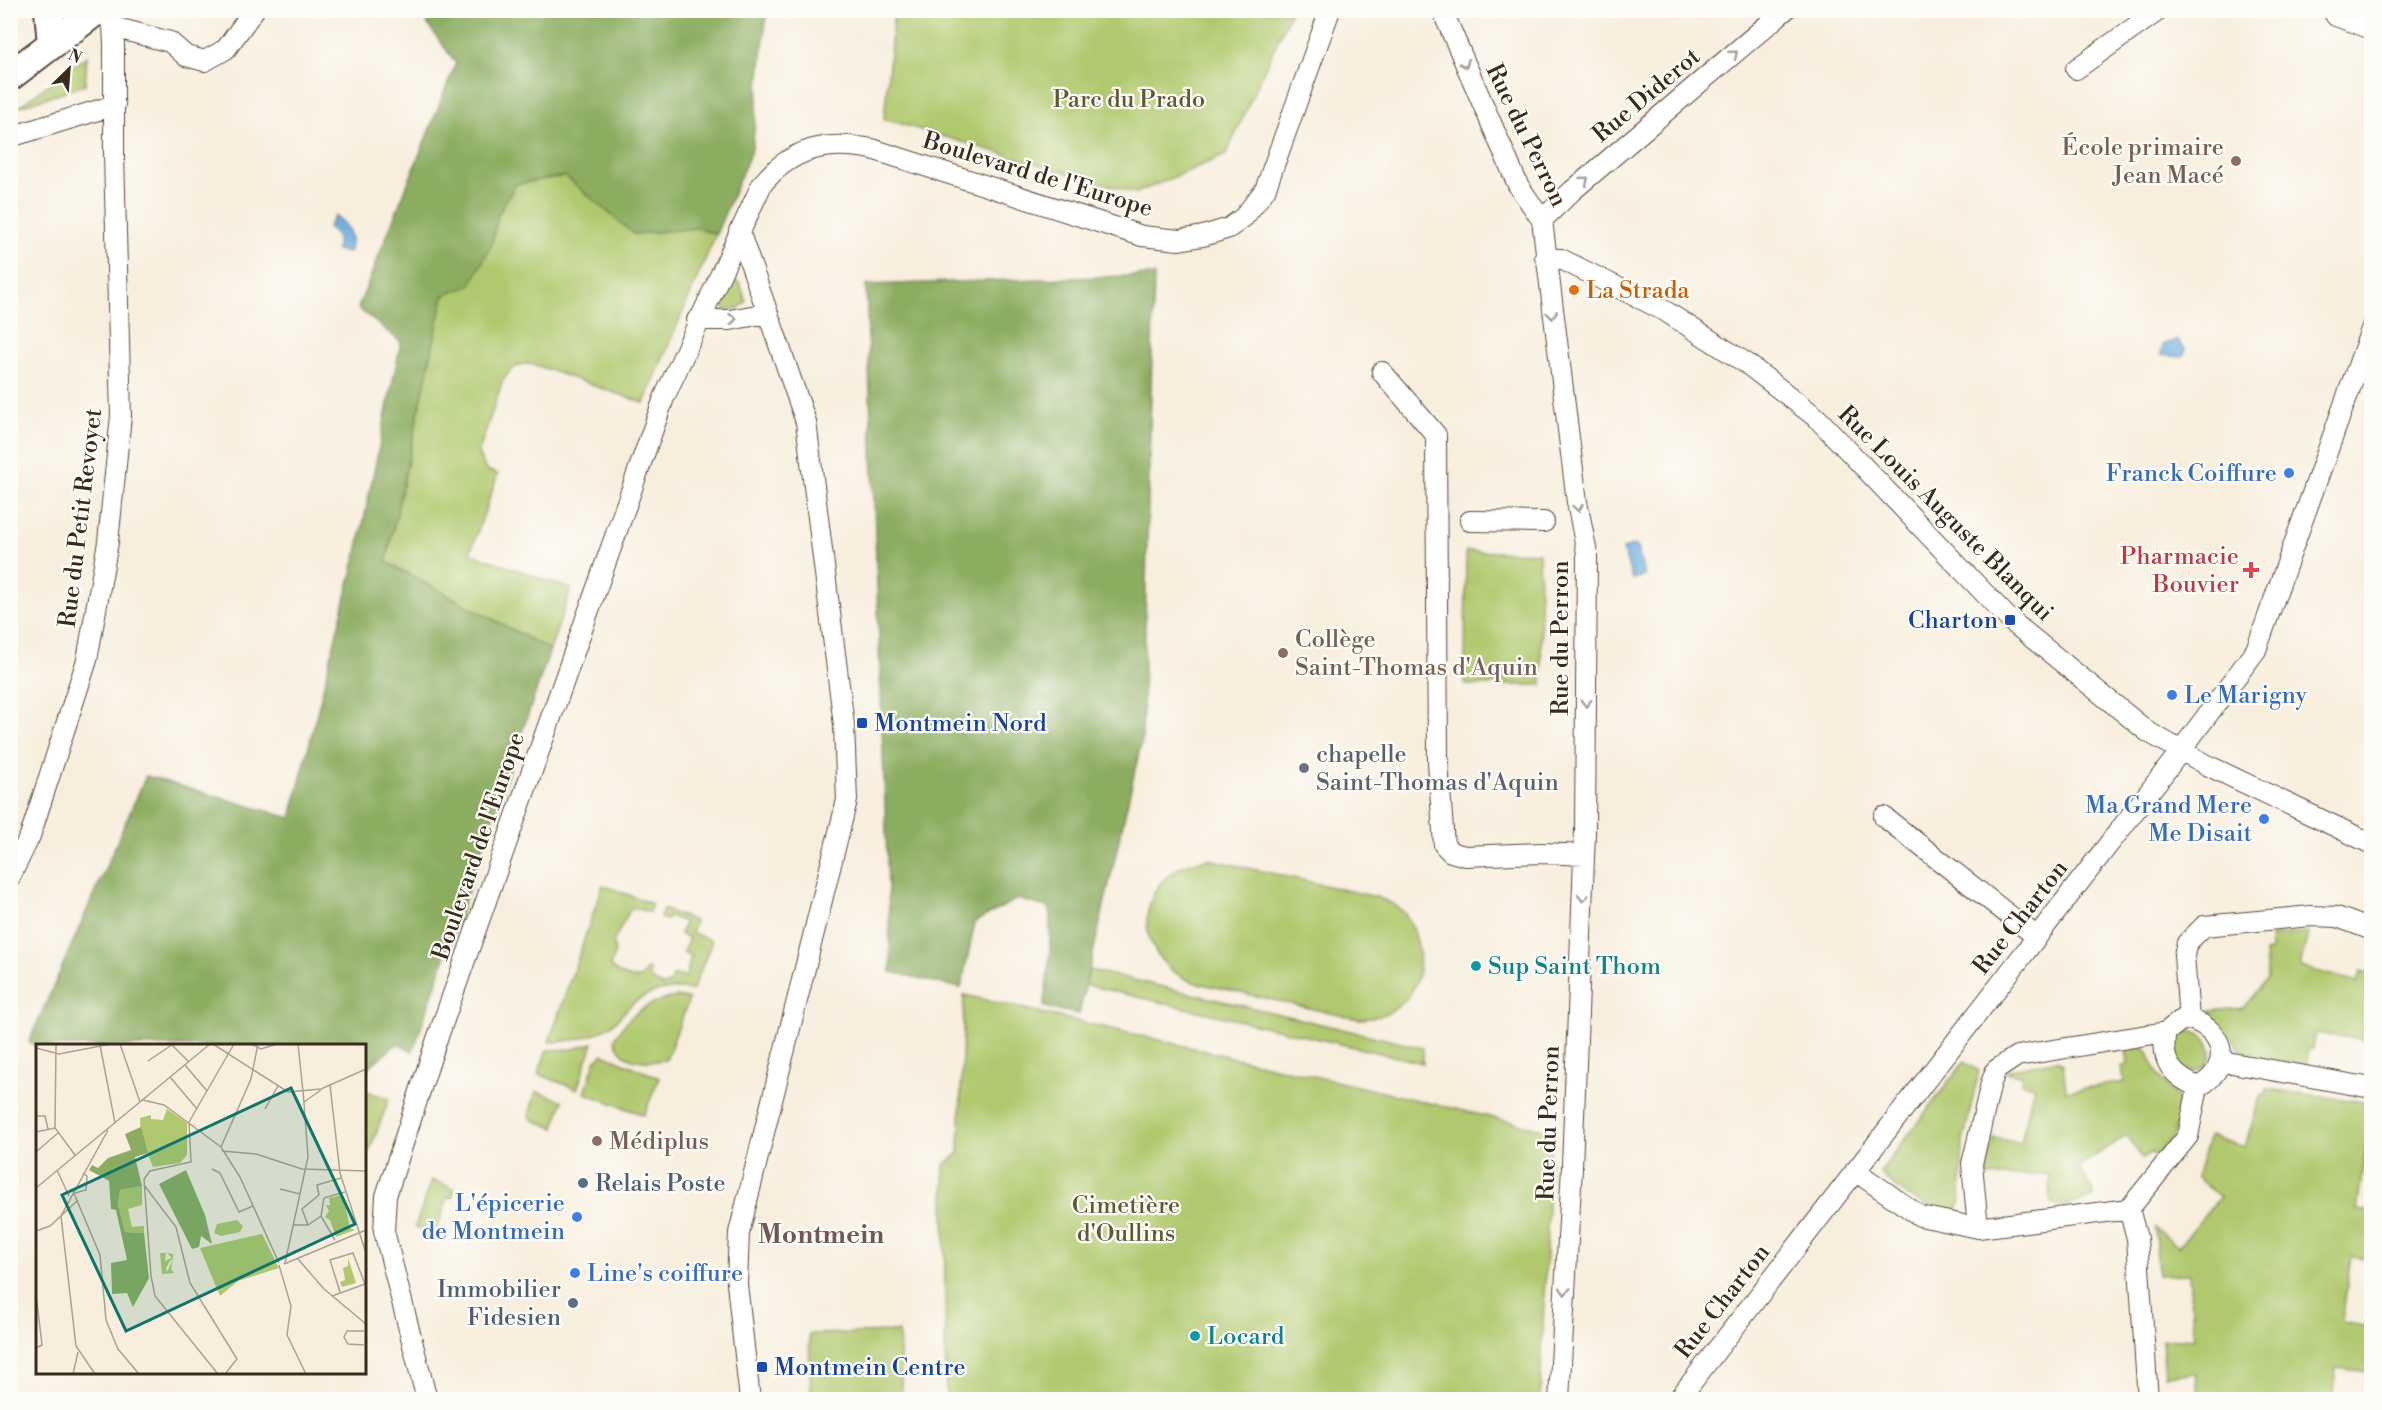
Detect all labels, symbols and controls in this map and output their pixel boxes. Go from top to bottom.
north arrow [39,39,99,99]
street label: Rue Diderot [1587,42,1707,150]
text: N [65,45,85,68]
one-way arrow [1727,50,1738,61]
one-way arrow [1458,58,1470,69]
street label: Rue du Perron [1479,59,1574,212]
park label: Parc du Prado [1053,85,1205,115]
street label: Boulevard de l'Europe [918,125,1156,224]
place label: École primaire Jean Macé [2062,132,2224,191]
marker: École primaire Jean Macé [2229,154,2243,168]
one-way arrow [1578,176,1589,187]
place label: La Strada [1586,276,1690,306]
marker: La Strada [1567,283,1581,297]
one-way arrow [1546,311,1558,320]
one-way arrow [728,313,737,326]
street label: Rue Louis Auguste Blanqui [1831,400,2059,628]
street label: Rue du Petit Revoyet [53,406,109,630]
place label: Franck Coiffure [2106,459,2277,489]
marker: Franck Coiffure [2282,466,2296,480]
one-way arrow [1571,503,1584,513]
place label: Pharmacie Bouvier [2120,542,2239,600]
street label: Rue du Perron [1546,560,1576,716]
marker: Pharmacie Bouvier [2244,563,2258,577]
place label: Charton [1908,606,1998,636]
marker: Charton [2003,613,2017,627]
place label: Collège Saint-Thomas d'Aquin [1295,625,1538,683]
marker: Collège Saint-Thomas d'Aquin [1276,646,1290,660]
place label: Le Marigny [2184,681,2308,711]
marker: Le Marigny [2165,688,2179,702]
one-way arrow [1580,698,1592,707]
place label: Montmein Nord [874,709,1047,739]
marker: Montmein Nord [855,716,869,730]
street label: Boulevard de l'Europe [426,728,532,965]
place label: chapelle Saint-Thomas d'Aquin [1316,740,1559,798]
marker: chapelle Saint-Thomas d'Aquin [1297,761,1311,775]
place label: Ma Grand Mere Me Disait [2085,791,2252,849]
marker: Ma Grand Mere Me Disait [2257,812,2271,826]
street label: Rue Charton [1967,854,2075,981]
one-way arrow [1576,893,1589,902]
place label: Sup Saint Thom [1488,952,1661,982]
marker: Sup Saint Thom [1469,959,1483,973]
inset map [36,1044,366,1374]
street label: Rue du Perron [1531,1045,1567,1201]
place label: Médiplus [609,1127,709,1157]
marker: Médiplus [590,1134,604,1148]
place label: Relais Poste [595,1169,726,1199]
marker: Relais Poste [576,1176,590,1190]
place label: L'épicerie de Montmein [421,1189,565,1247]
park label: Cimetière d'Oullins [1072,1191,1180,1249]
marker: L'épicerie de Montmein [570,1210,584,1224]
district label: Montmein [758,1219,884,1251]
street label: Rue Charton [1669,1238,1777,1365]
place label: Line's coiffure [587,1259,743,1289]
marker: Line's coiffure [568,1266,582,1280]
place label: Immobilier Fidesien [437,1275,561,1333]
one-way arrow [1558,1286,1571,1295]
marker: Immobilier Fidesien [566,1296,580,1310]
place label: Locard [1207,1322,1285,1352]
marker: Locard [1188,1329,1202,1343]
place label: Montmein Centre [774,1353,966,1383]
marker: Montmein Centre [755,1360,769,1374]

